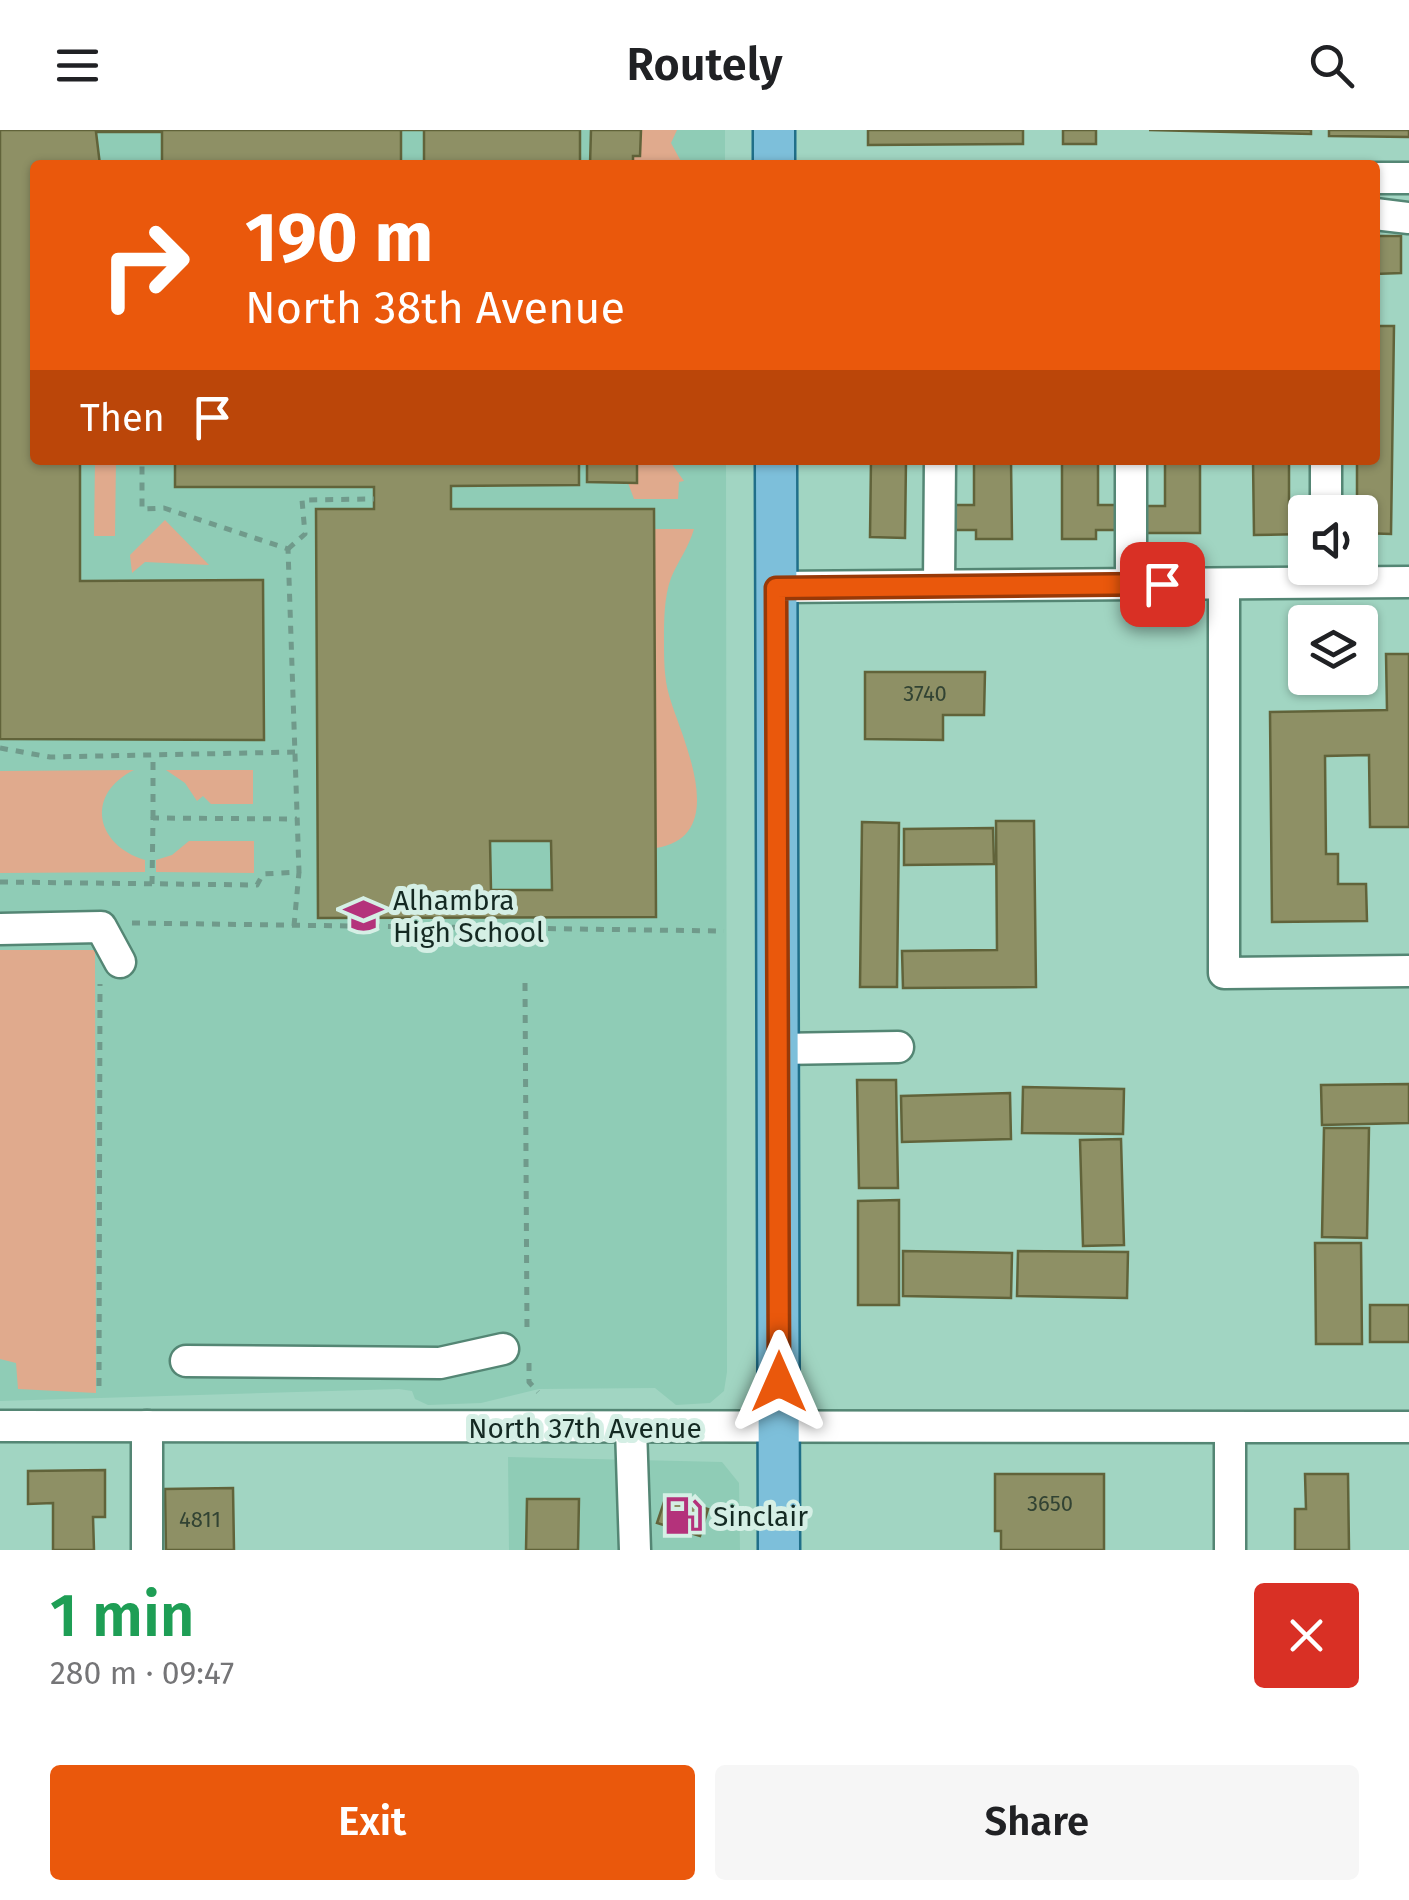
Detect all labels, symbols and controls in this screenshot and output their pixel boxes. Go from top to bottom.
icon: menu [50,38,105,93]
text: Routely [626,38,783,92]
icon: search [1304,38,1359,93]
text: 190 m [245,196,433,280]
icon: right [80,200,210,330]
text: North 38th Avenue [245,281,625,335]
icon: arrive [185,390,240,445]
text: Then [80,395,165,441]
map controls [1288,495,1378,695]
button: sound [1288,495,1378,585]
pin [1120,542,1205,627]
icon: arrive [1135,557,1190,612]
button: layers [1288,605,1378,695]
house number: 3740 [903,680,947,707]
place label: Alhambra High School [393,884,544,949]
school or university icon: Alhambra High School [342,895,384,937]
position arrow [727,1330,831,1434]
street label: North 37th Avenue [468,1412,702,1445]
house number: 3650 [1027,1490,1073,1517]
fuel station icon: Sinclair [662,1495,704,1537]
place label: Sinclair [713,1500,808,1533]
house number: 4811 [179,1506,221,1533]
text: 1 min [50,1580,195,1652]
button: close [1254,1583,1359,1688]
text: 280 m · 09:47 [50,1654,234,1692]
button: Exit [50,1765,695,1880]
button: Share [715,1765,1359,1880]

